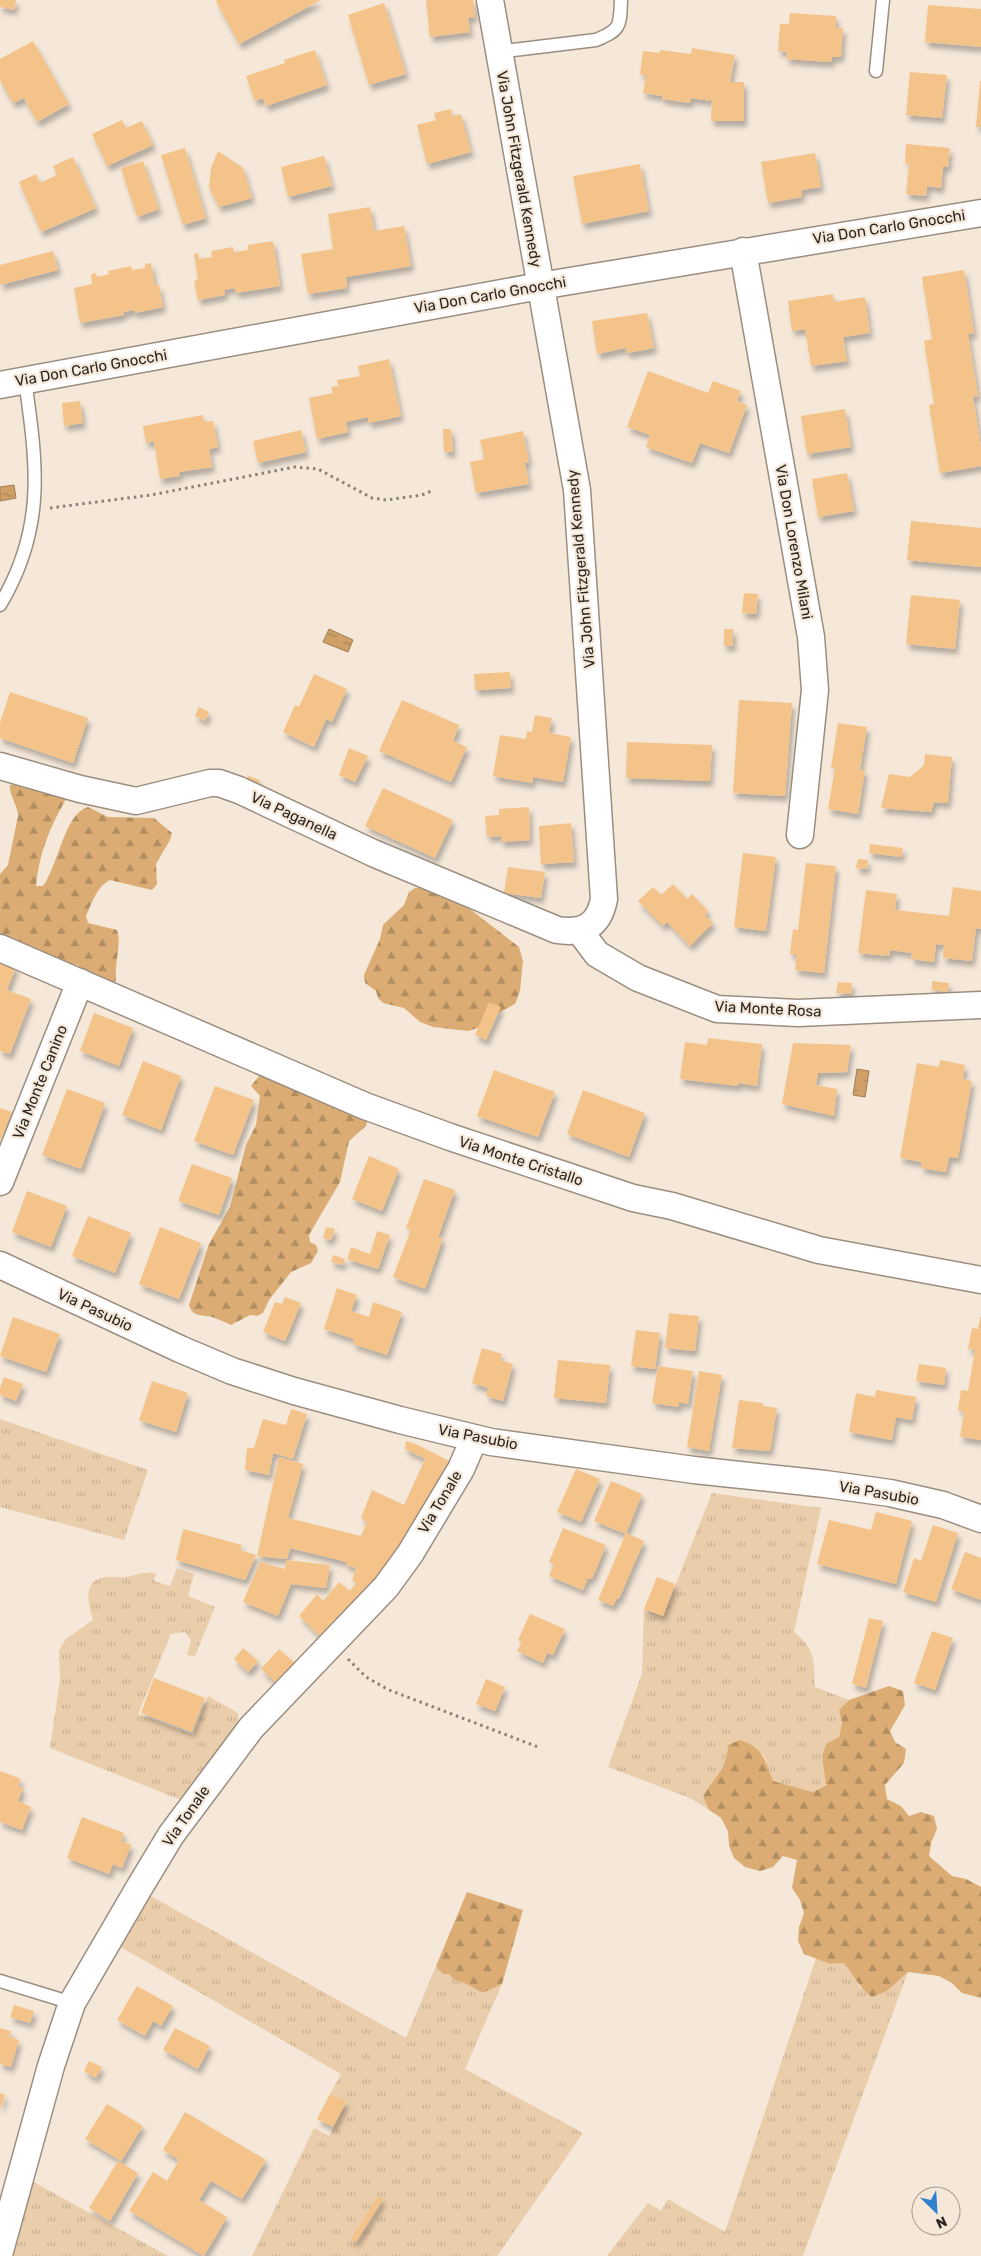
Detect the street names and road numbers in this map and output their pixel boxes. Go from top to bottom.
street label: Via John Fitzgerald Kennedy [493,69,545,269]
street label: Via Don Carlo Gnocchi [811,206,967,248]
street label: Via Don Carlo Gnocchi [412,273,568,317]
street label: Via Don Carlo Gnocchi [13,346,169,390]
street label: Via Don Lorenzo Milani [772,463,816,621]
street label: Via John Fitzgerald Kennedy [563,469,599,669]
street label: Via Paganella [248,788,340,844]
street label: Via Monte Rosa [714,997,822,1021]
street label: Via Monte Canino [9,1022,71,1142]
street label: Via Monte Cristallo [456,1132,586,1190]
street label: Via Pasubio [54,1285,136,1335]
street label: Via Pasubio [437,1420,519,1454]
street label: Via Tonale [414,1467,466,1537]
street label: Via Pasubio [838,1477,920,1509]
street label: Via Tonale [158,1782,214,1850]

